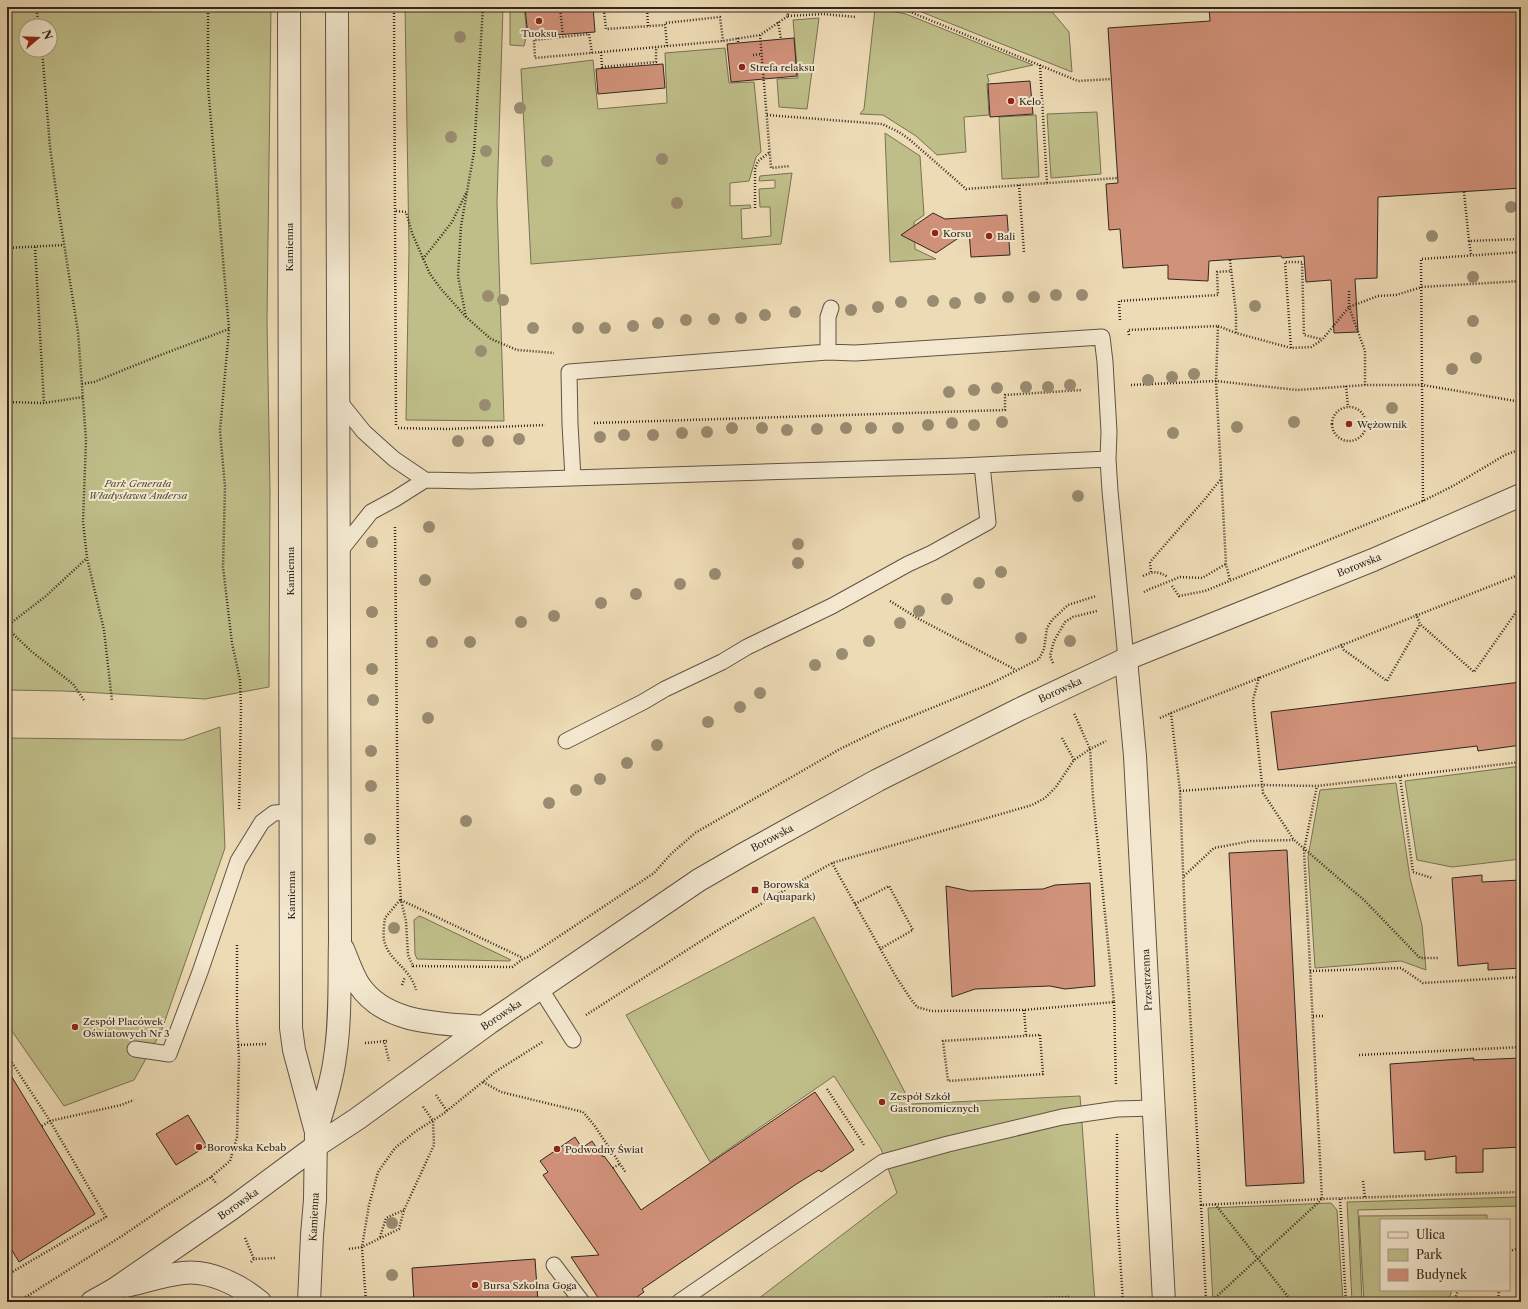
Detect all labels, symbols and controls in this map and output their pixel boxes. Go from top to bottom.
marker: Tuoksu [534,16,544,26]
north arrow [18,18,58,58]
place label: Tuoksu [521,27,557,40]
text: N [39,28,56,42]
place label: Strefa relaksu [750,61,815,74]
marker: Strefa relaksu [737,62,747,72]
place label: Kelo [1019,95,1041,108]
marker: Kelo [1006,96,1016,106]
street label: Kamienna [283,222,296,271]
place label: Korsu [943,227,971,240]
marker: Korsu [930,228,940,238]
place label: Bali [997,230,1015,243]
marker: Bali [984,231,994,241]
place label: Wężownik [1356,418,1408,431]
marker: Wężownik [1344,419,1354,429]
park label: Park Generała Władysława Andersa [89,477,187,502]
street label: Kamienna [284,546,297,595]
street label: Borowska [1335,550,1384,580]
street label: Borowska [1036,674,1084,706]
street label: Borowska [748,821,796,855]
street label: Kamienna [285,870,298,919]
place label: Borowska (Aquapark) [763,878,815,903]
marker: Borowska (Aquapark) [750,885,760,895]
street label: Przestrzenna [1139,948,1155,1011]
street label: Borowska [478,996,524,1033]
place label: Zespół Placówek Oświatowych Nr 3 [83,1015,170,1040]
marker: Zespół Placówek Oświatowych Nr 3 [70,1022,80,1032]
place label: Zespół Szkół Gastronomicznych [890,1090,980,1115]
marker: Zespół Szkół Gastronomicznych [877,1097,887,1107]
place label: Borowska Kebab [207,1141,286,1154]
marker: Borowska Kebab [194,1142,204,1152]
place label: Podwodny Świat [565,1143,644,1156]
marker: Podwodny Świat [552,1144,562,1154]
street label: Borowska [215,1185,261,1223]
street label: Kamienna [306,1192,322,1242]
legend [1380,1219,1510,1291]
text: Ulica [1416,1227,1446,1242]
text: Park [1416,1247,1443,1262]
text: Budynek [1416,1267,1468,1282]
place label: Bursa Szkolna Goga [483,1279,578,1292]
marker: Bursa Szkolna Goga [470,1280,480,1290]

